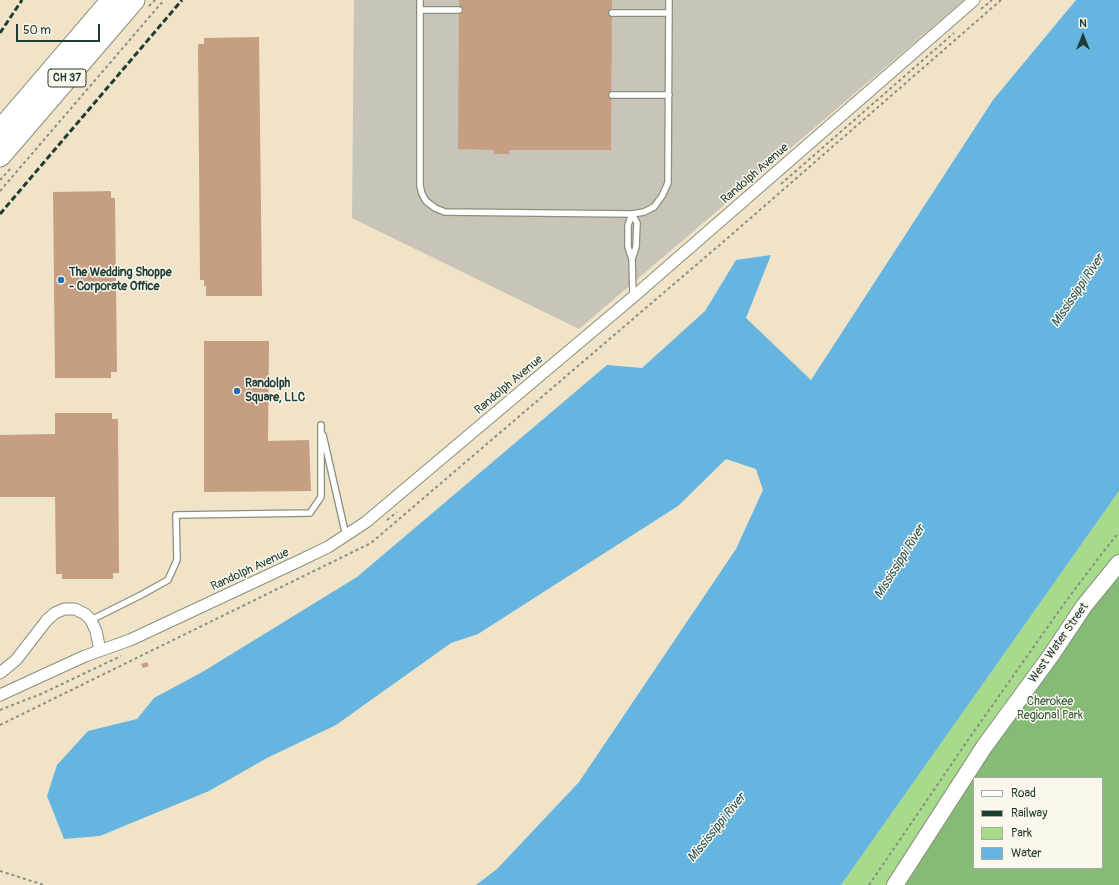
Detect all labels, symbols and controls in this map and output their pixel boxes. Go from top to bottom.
scale bar [18,16,102,42]
north arrow [1063,16,1103,56]
text: N [1079,17,1087,30]
text: 50 m [23,23,51,38]
road number: CH 37 [48,69,86,87]
street label: Randolph Avenue [718,141,792,207]
water label: Mississippi River [1048,252,1108,330]
place label: The Wedding Shoppe - Corporate Office [69,266,172,294]
marker: The Wedding Shoppe - Corporate Office [56,275,66,285]
street label: Randolph Avenue [472,352,546,418]
place label: Randolph Square, LLC [245,377,305,405]
marker: Randolph Square, LLC [232,386,242,396]
water label: Mississippi River [871,522,929,602]
street label: Randolph Avenue [209,546,291,594]
street label: West Water Street [1026,600,1092,686]
park label: Cherokee Regional Park [1017,695,1083,723]
legend [973,777,1103,869]
text: Road [1011,786,1036,801]
water label: Mississippi River [684,790,750,866]
text: Railway [1011,806,1047,821]
text: Park [1011,826,1032,841]
text: Water [1011,846,1042,861]

